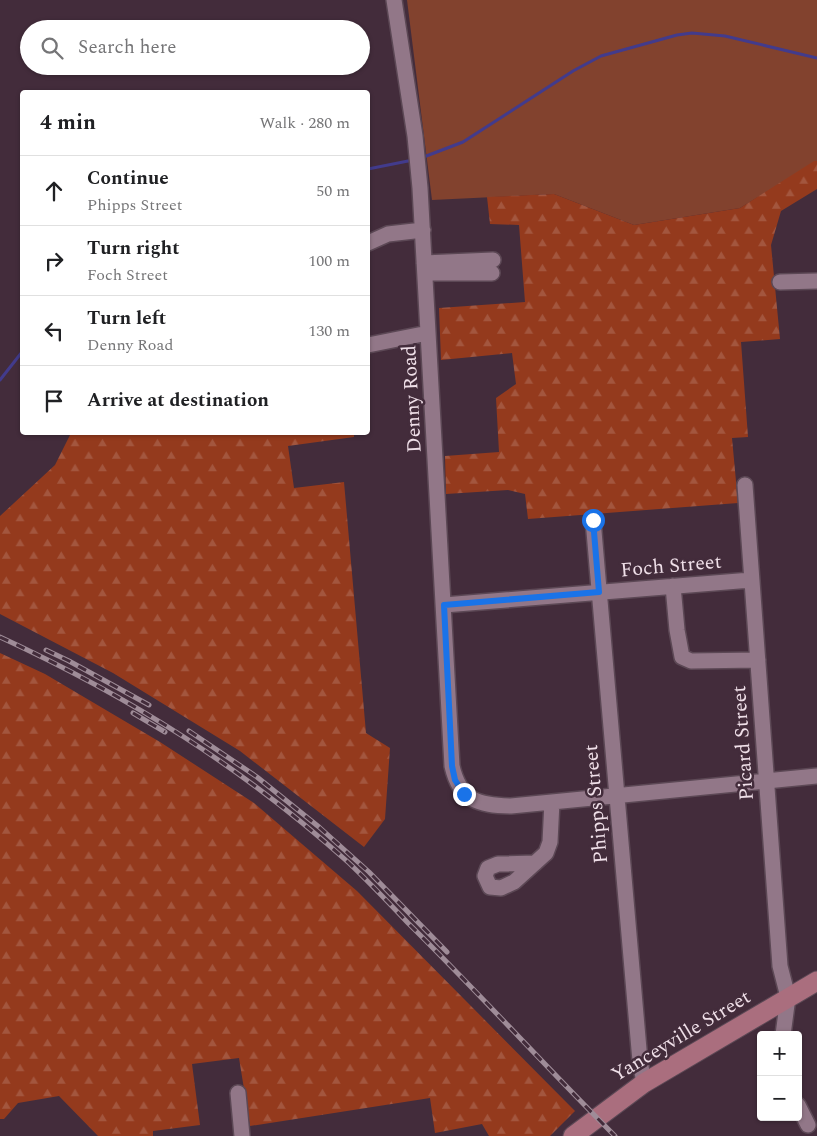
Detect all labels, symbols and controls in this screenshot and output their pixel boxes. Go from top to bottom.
search box [20,20,370,75]
text: Search here [78,33,177,62]
icon: search [38,34,66,62]
text: 4 min [40,107,96,139]
text: Walk · 280 m [259,111,350,135]
text: Continue [87,164,169,193]
icon: ahead [40,177,68,205]
text: 50 m [316,179,350,203]
text: Phipps Street [87,193,183,217]
text: Turn right [87,234,180,263]
icon: right [40,247,68,275]
text: 100 m [308,249,350,273]
text: Foch Street [87,263,168,287]
text: Turn left [87,304,166,333]
icon: left [40,317,68,345]
text: 130 m [308,319,350,343]
text: Denny Road [87,333,173,357]
street label: Denny Road [394,344,430,454]
text: Arrive at destination [87,386,269,415]
icon: arrive [40,387,68,415]
route start [582,509,605,532]
street label: Foch Street [619,547,723,585]
street label: Picard Street [724,685,762,801]
street label: Phipps Street [576,743,616,865]
route end [453,783,476,806]
street label: Yanceyville Street [606,982,756,1090]
map controls [757,1031,802,1121]
button: + [757,1031,802,1076]
button: − [757,1076,802,1121]

